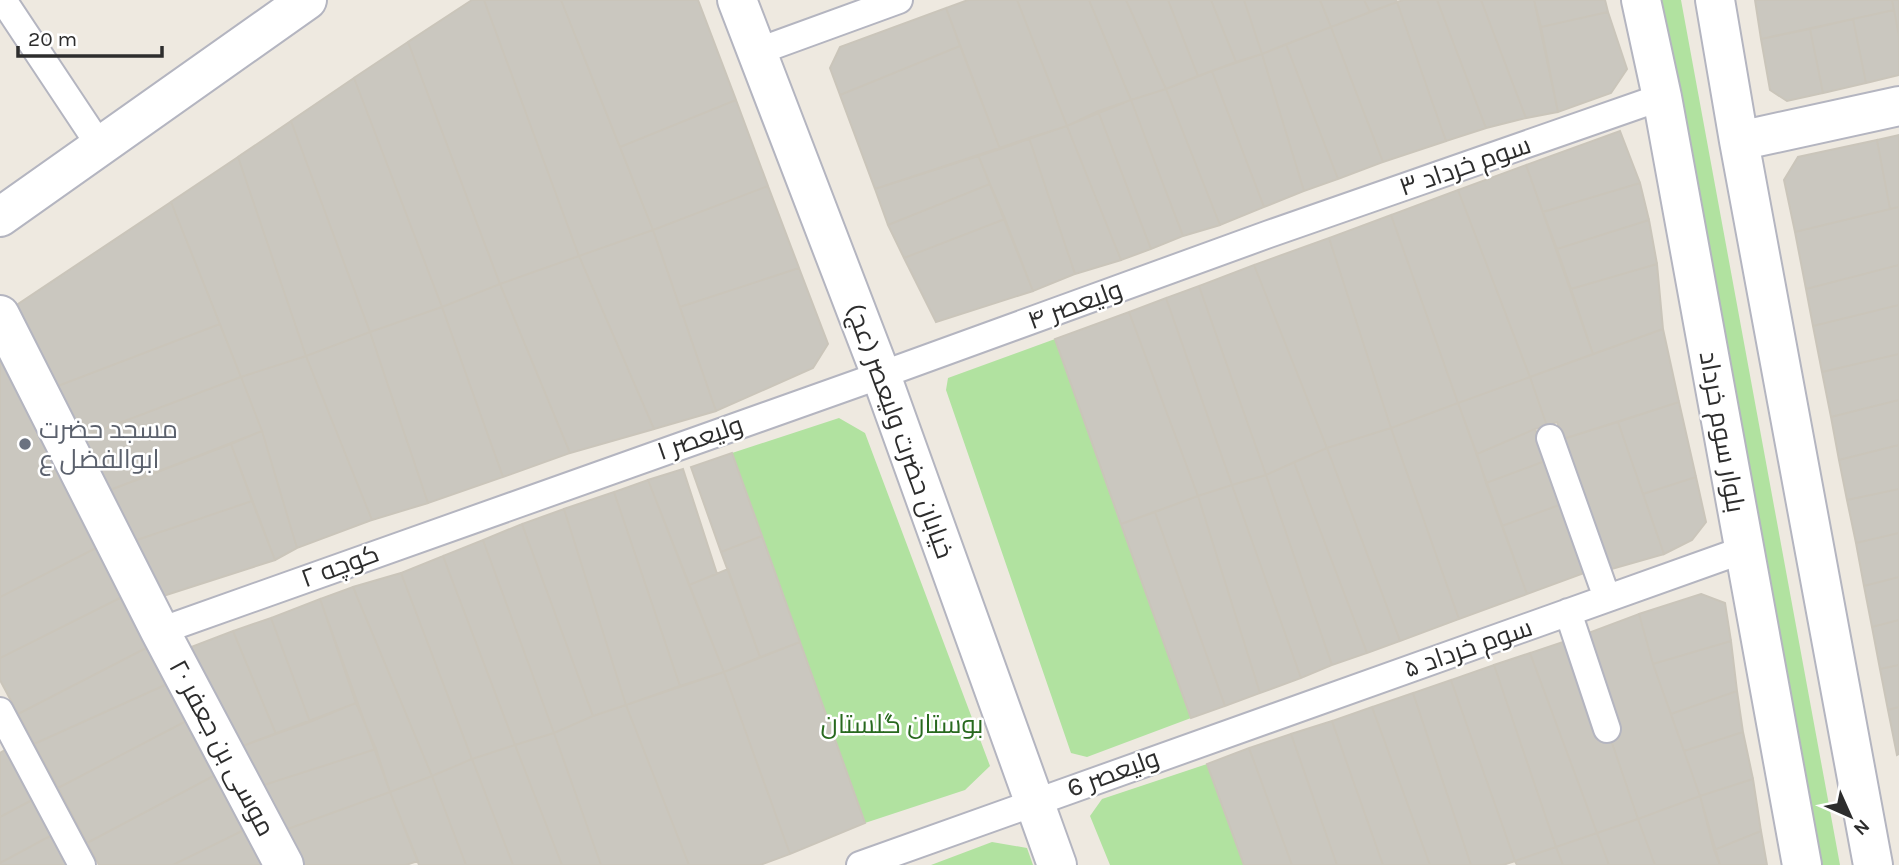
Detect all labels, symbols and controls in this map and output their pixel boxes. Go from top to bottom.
scale bar [18,14,161,58]
text: 20 m [28,27,77,51]
street label: سوم خرداد ۳ [1395,129,1536,205]
street label: ولیعصر ۴ [1024,274,1126,336]
street label: خیابان حضرت ولیعصر (عج) [838,299,961,563]
street label: بلوار سوم خرداد [1691,349,1751,515]
street label: ولیعصر ۱ [653,409,747,467]
place label: مسجد حضرت ابوالفضل ع [39,414,178,476]
marker: مسجد حضرت ابوالفضل ع [17,436,33,452]
street label: کوچه ۲ [297,538,384,595]
street label: سوم خرداد ۵ [1400,612,1537,686]
street label: موسی بن جعفر ۲۰ [162,654,282,842]
park label: بوستان گلستان [821,709,983,740]
street label: ولیعصر 6 [1063,742,1163,804]
north arrow [1815,781,1885,851]
text: N [1849,815,1874,840]

